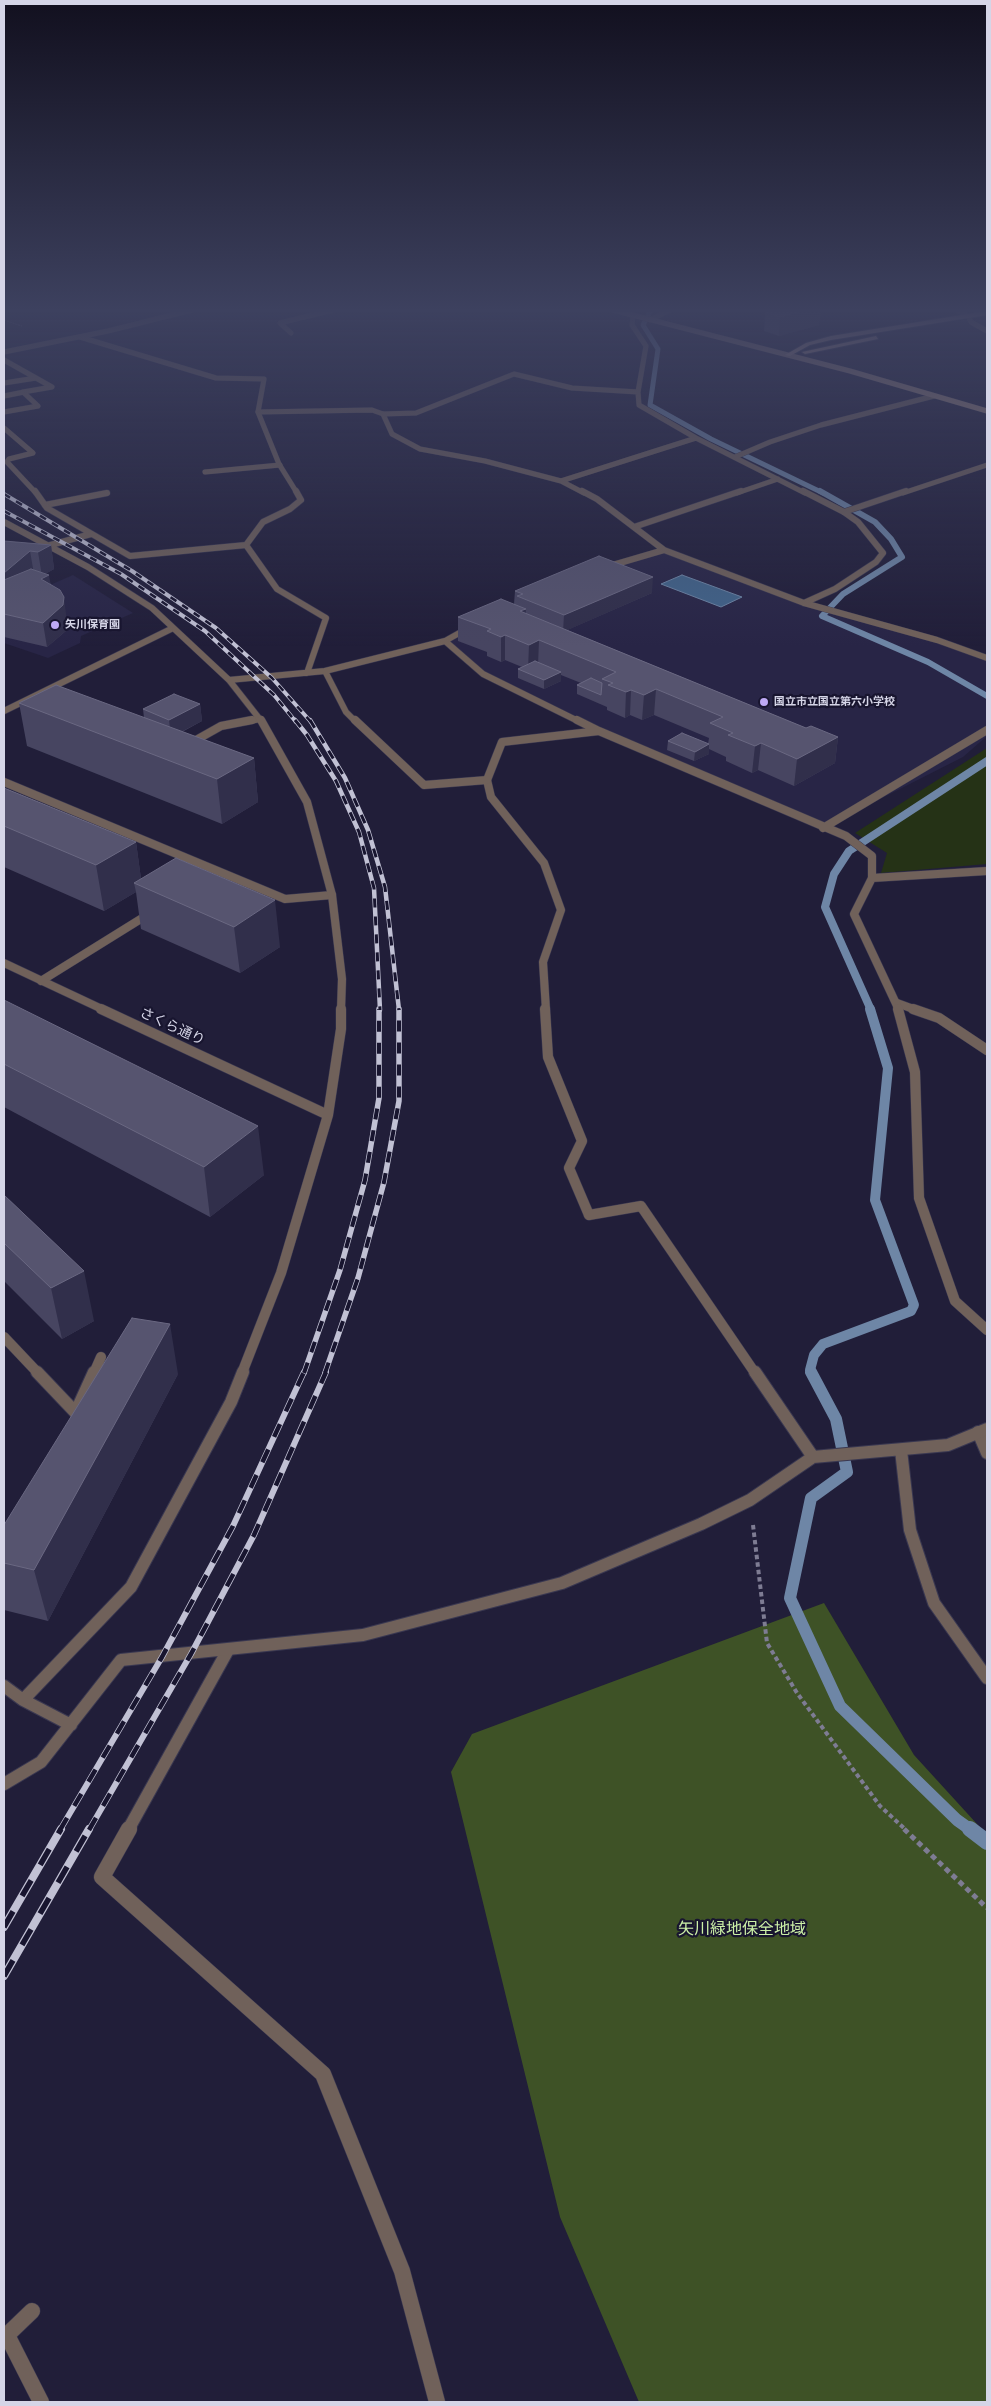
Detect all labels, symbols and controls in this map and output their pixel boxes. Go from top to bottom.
place label: 矢川保育園 [65,618,120,632]
marker: 矢川保育園 [49,619,61,631]
place label: 国立市立国立第六小学校 [774,695,895,709]
marker: 国立市立国立第六小学校 [758,696,770,708]
street label: さくら通り [137,1005,207,1049]
park label: 矢川緑地保全地域 [678,1920,806,1940]

